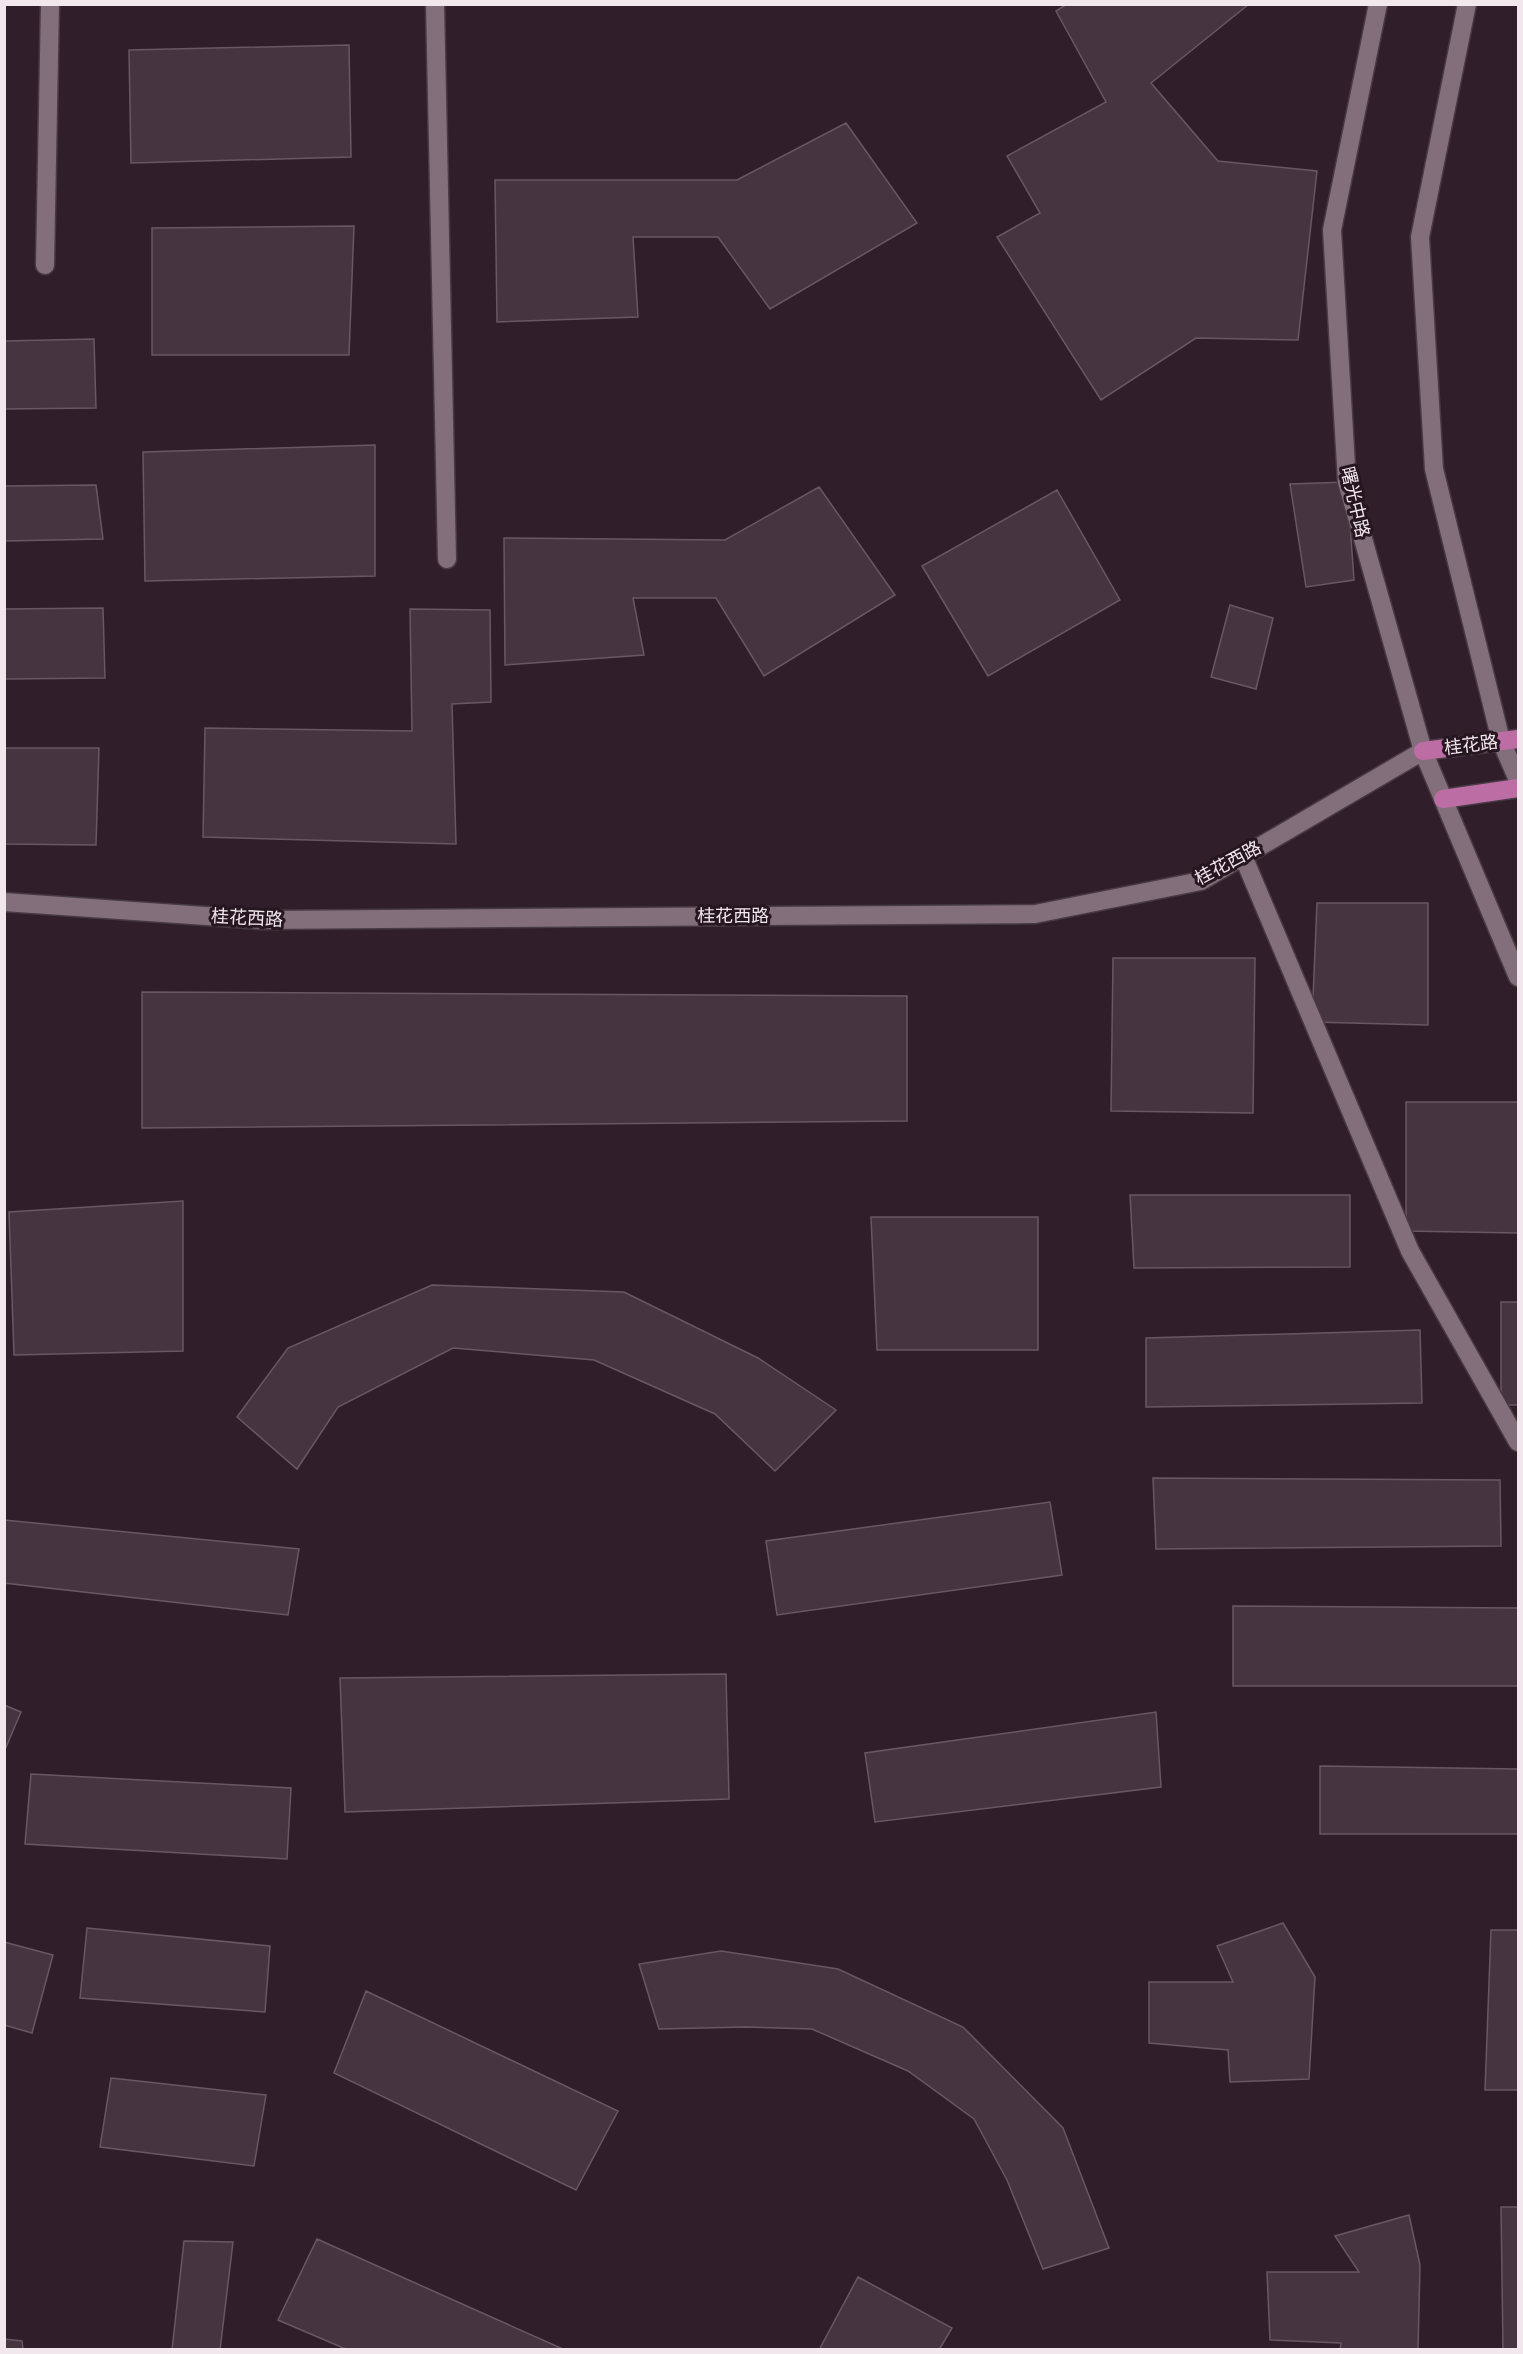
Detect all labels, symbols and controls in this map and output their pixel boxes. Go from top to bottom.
street label: 曙光中路 [1337,464,1374,539]
street label: 桂花路 [1443,731,1499,758]
street label: 桂花西路 [1191,836,1264,889]
street label: 桂花西路 [211,905,284,930]
street label: 桂花西路 [697,905,769,926]

